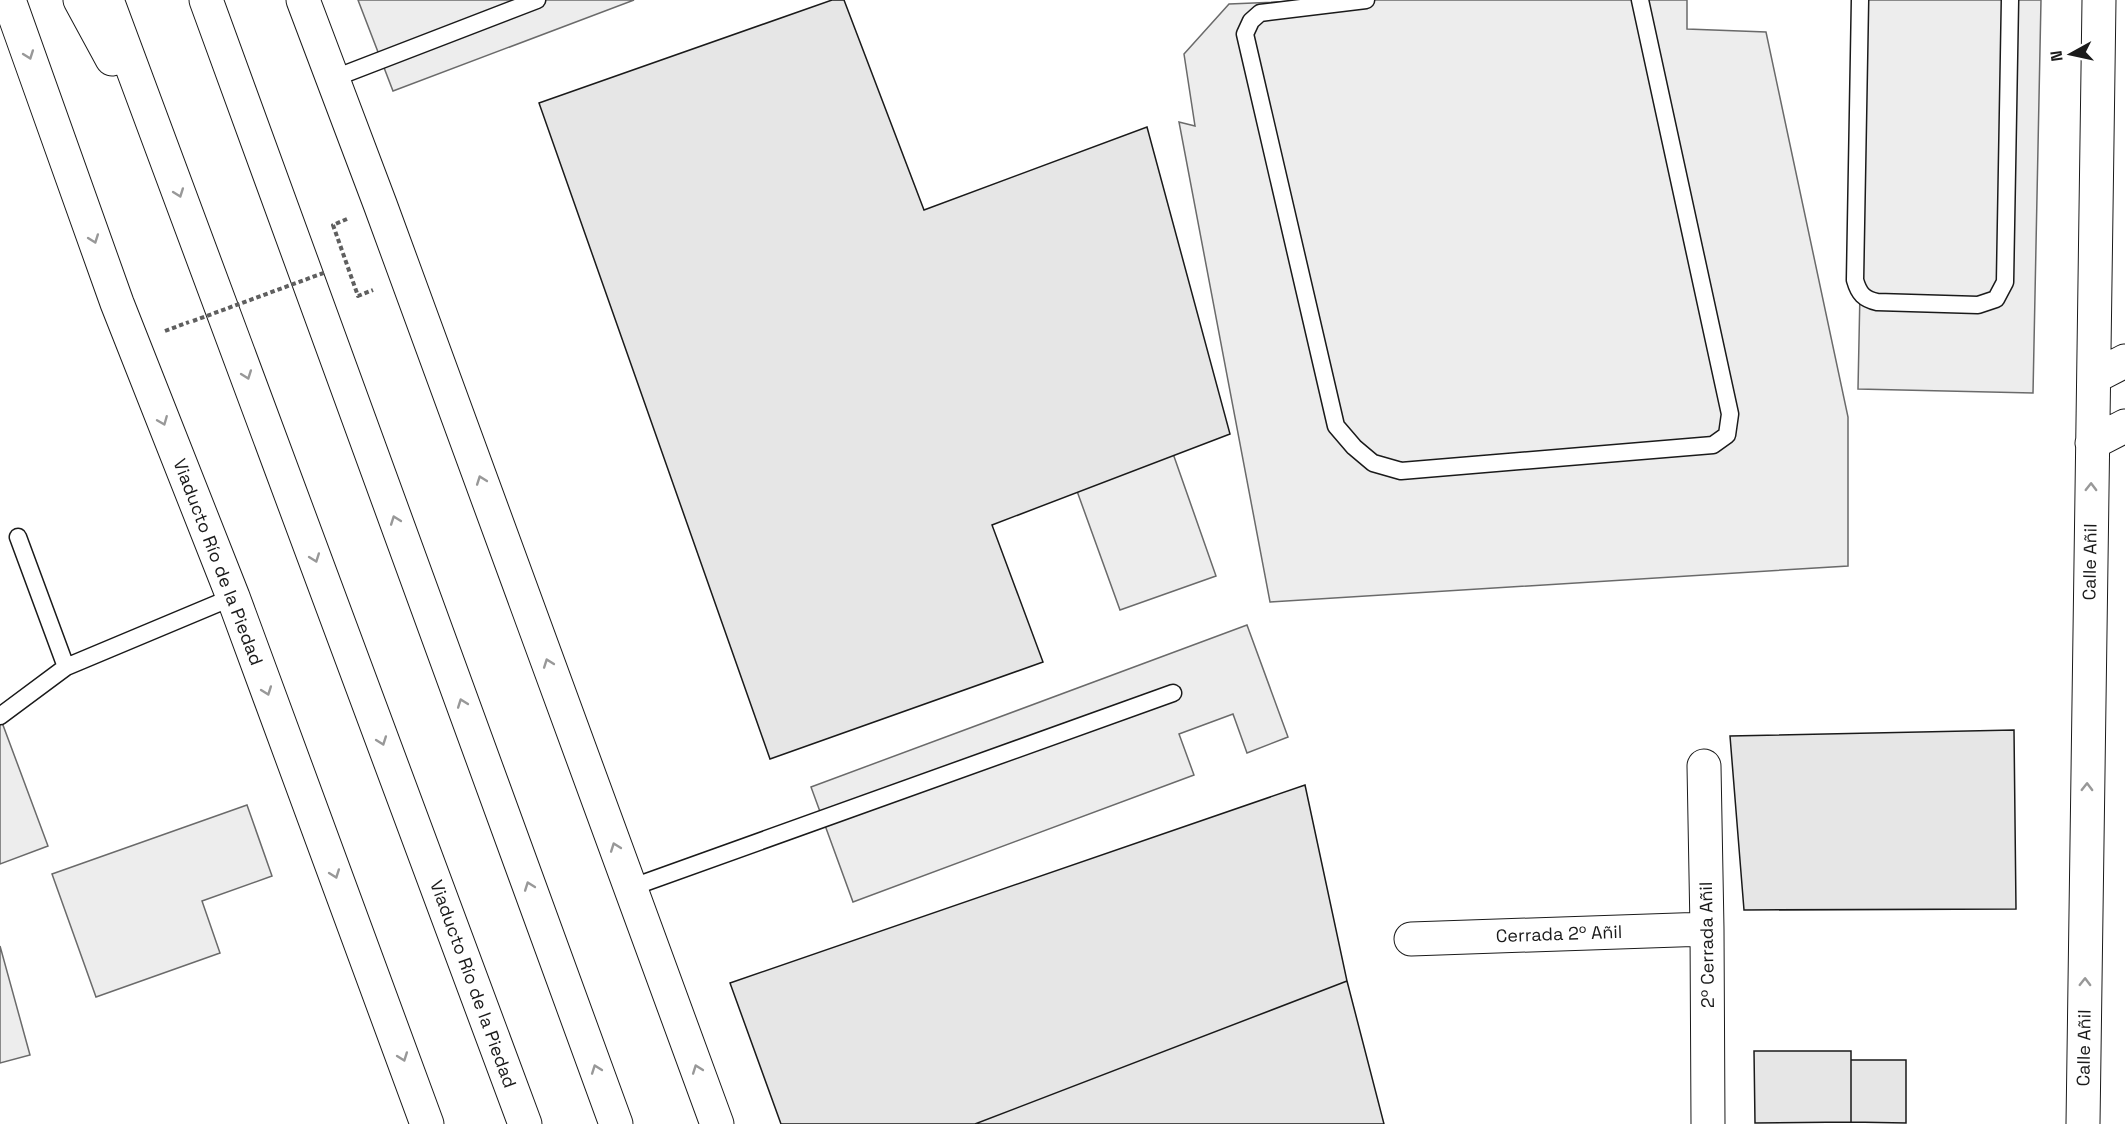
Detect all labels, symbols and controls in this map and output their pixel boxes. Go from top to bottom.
north arrow [2041,24,2101,84]
one-way arrow [22,49,35,60]
text: N [2045,49,2068,63]
one-way arrow [172,186,184,197]
one-way arrow [87,233,100,244]
one-way arrow [239,370,252,380]
one-way arrow [156,415,168,426]
street label: Viaducto Río de la Piedad [168,455,269,668]
one-way arrow [476,475,489,486]
one-way arrow [2085,482,2098,491]
one-way arrow [390,515,403,525]
street label: Calle Añil [2077,523,2102,601]
one-way arrow [307,552,320,563]
one-way arrow [543,658,556,669]
one-way arrow [260,685,273,696]
one-way arrow [457,698,470,709]
one-way arrow [375,735,388,746]
one-way arrow [2081,782,2093,791]
one-way arrow [610,842,623,852]
one-way arrow [328,868,340,879]
street label: Viaducto Río de la Piedad [425,877,522,1091]
one-way arrow [524,881,537,892]
street label: 2º Cerrada Añil [1694,882,1719,1008]
street label: Cerrada 2º Añil [1495,920,1623,947]
one-way arrow [2078,977,2091,986]
street label: Calle Añil [2071,1009,2096,1087]
one-way arrow [395,1051,408,1062]
one-way arrow [591,1064,604,1075]
one-way arrow [691,1064,704,1075]

